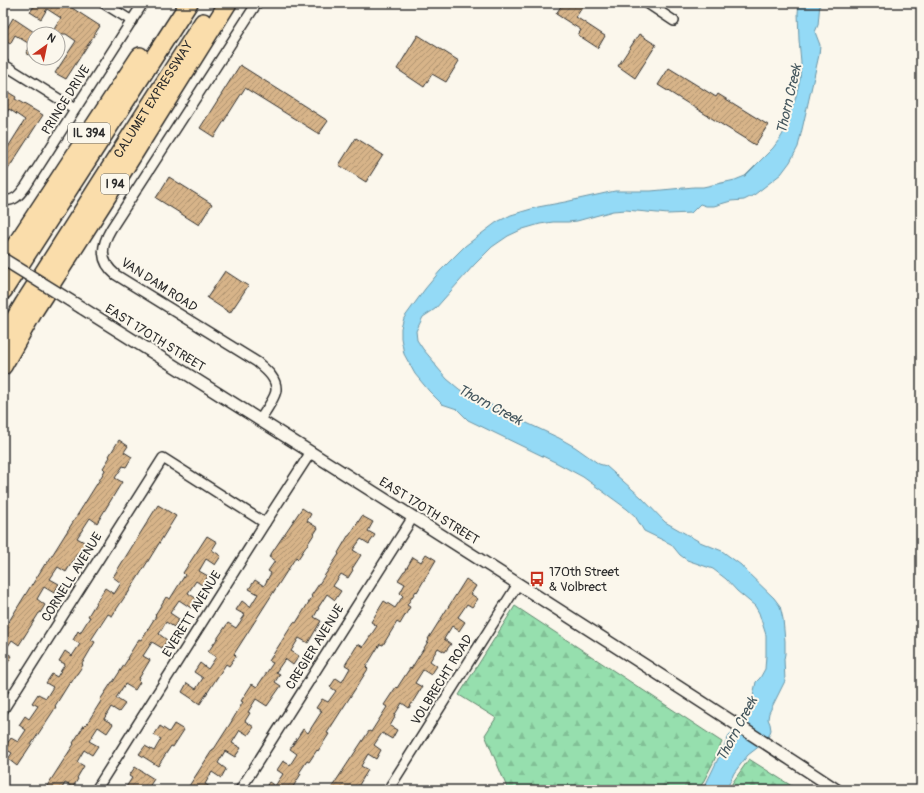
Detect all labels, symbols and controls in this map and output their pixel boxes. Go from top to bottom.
north arrow [26,26,66,66]
text: N [45,31,58,46]
street label: CALUMET EXPRESSWAY [110,38,197,161]
water label: Thorn Creek [773,61,806,135]
street label: PRINCE DRIVE [38,62,94,138]
road number: IL 394 [68,123,110,143]
road number: I 94 [101,174,129,194]
street label: VAN DAM ROAD [118,254,200,316]
street label: EAST 170TH STREET [102,301,208,375]
water label: Thorn Creek [455,381,526,430]
street label: EAST 170TH STREET [376,474,482,548]
street label: CORNELL AVENUE [38,529,106,625]
place label: 170th Street & Volbrect [549,564,620,595]
street label: EVERETT AVENUE [159,568,225,660]
bus stop icon: 170th Street & Volbrect [528,570,546,588]
street label: CREGIER AVENUE [282,601,348,693]
street label: VOLBRECHT ROAD [408,632,476,728]
water label: Thorn Creek [713,693,762,764]

